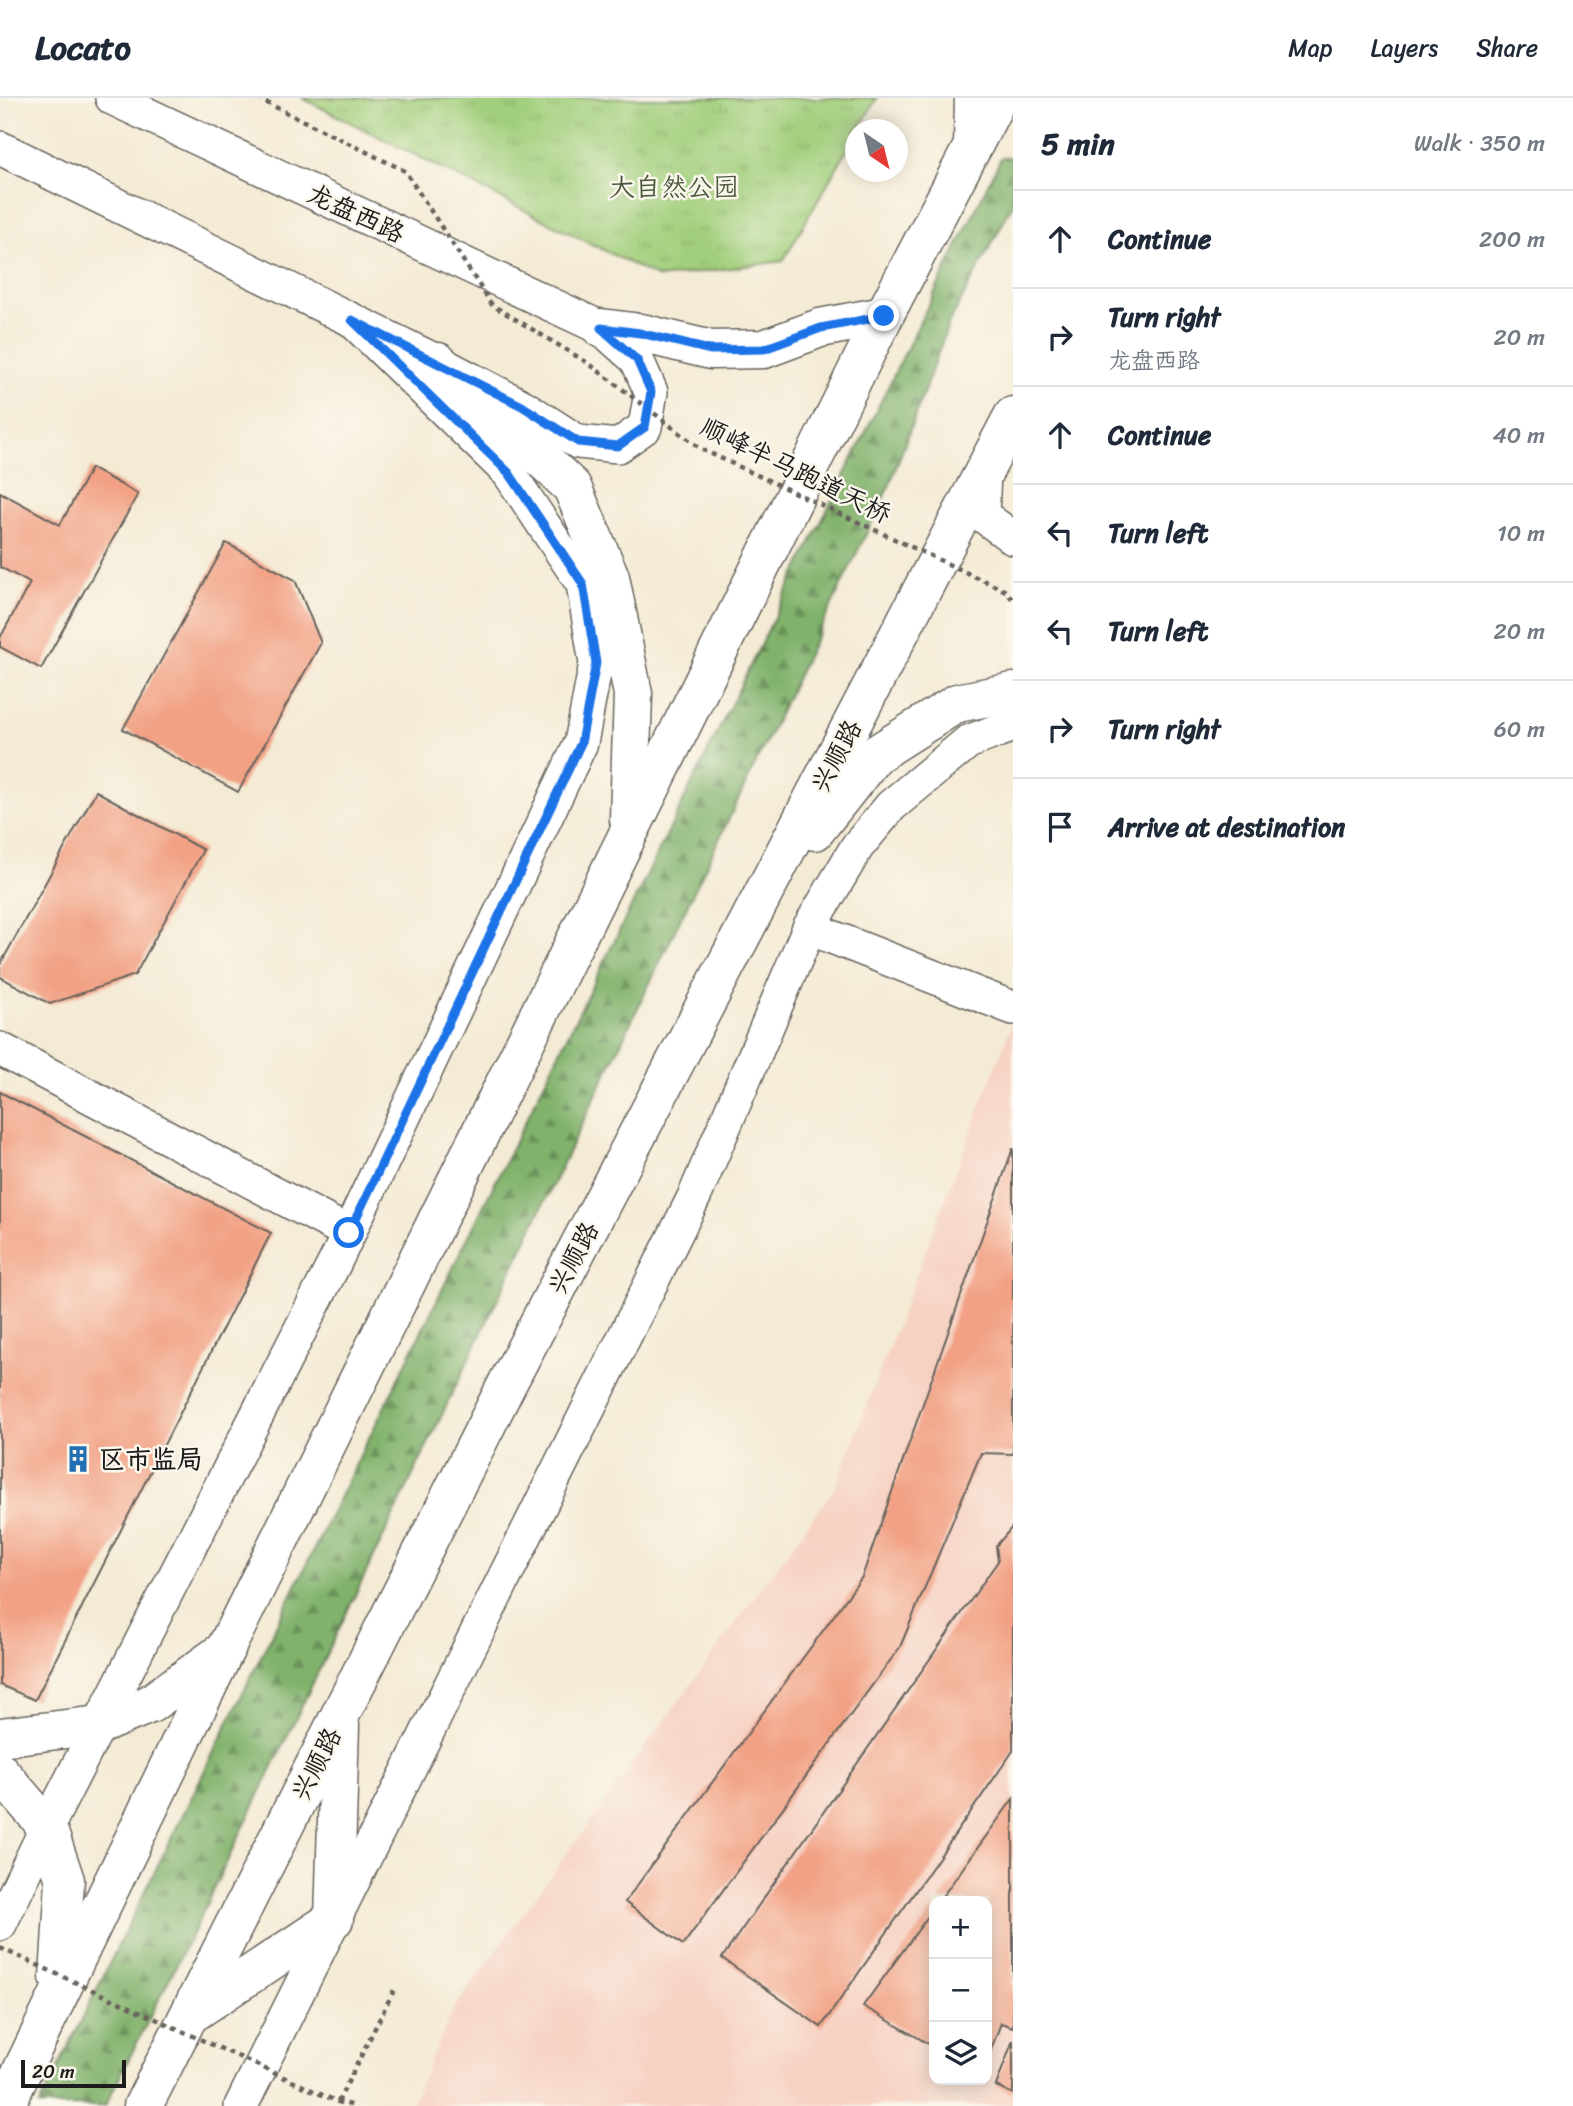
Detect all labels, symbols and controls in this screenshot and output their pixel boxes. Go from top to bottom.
text: Locato [35,19,131,77]
text: Map [1288,27,1333,69]
text: Layers [1371,27,1438,69]
text: Share [1476,27,1538,69]
text: 5 min [1041,117,1115,171]
north arrow [845,119,908,182]
text: Walk · 350 m [1414,123,1545,164]
park label: 大自然公园 [609,164,739,210]
street label: 龙盘西路 [299,170,413,256]
text: Continue [1108,216,1211,262]
text: 200 m [1479,219,1545,260]
icon: ahead [1041,220,1079,258]
text: Turn right [1108,294,1221,340]
route end [868,300,899,331]
text: 20 m [1494,317,1545,358]
icon: right [1041,318,1079,356]
text: 龙盘西路 [1108,340,1200,381]
street label: 顺峰半马跑道天桥 [692,404,900,536]
text: Continue [1108,412,1211,458]
text: 40 m [1492,415,1545,456]
icon: ahead [1041,416,1079,454]
text: Turn left [1108,510,1208,556]
text: 10 m [1497,513,1545,554]
icon: left [1041,514,1079,552]
text: Turn left [1108,608,1208,654]
text: 20 m [1494,611,1545,652]
icon: left [1041,612,1079,650]
text: Turn right [1108,706,1221,752]
text: 60 m [1494,709,1545,750]
icon: right [1041,710,1079,748]
street label: 兴顺路 [797,711,875,801]
text: Arrive at destination [1108,804,1345,850]
icon: arrive [1041,808,1079,846]
street label: 兴顺路 [534,1213,612,1303]
route start [333,1217,364,1248]
place label: 区市监局 [99,1436,203,1482]
building icon: 区市监局 [63,1444,93,1474]
street label: 兴顺路 [278,1719,354,1809]
map controls [929,1896,992,2085]
button: + [929,1896,992,1959]
button: − [929,1959,992,2022]
button: layers [929,2022,992,2085]
text: 20 m [32,2055,75,2088]
scale bar [21,2057,126,2089]

